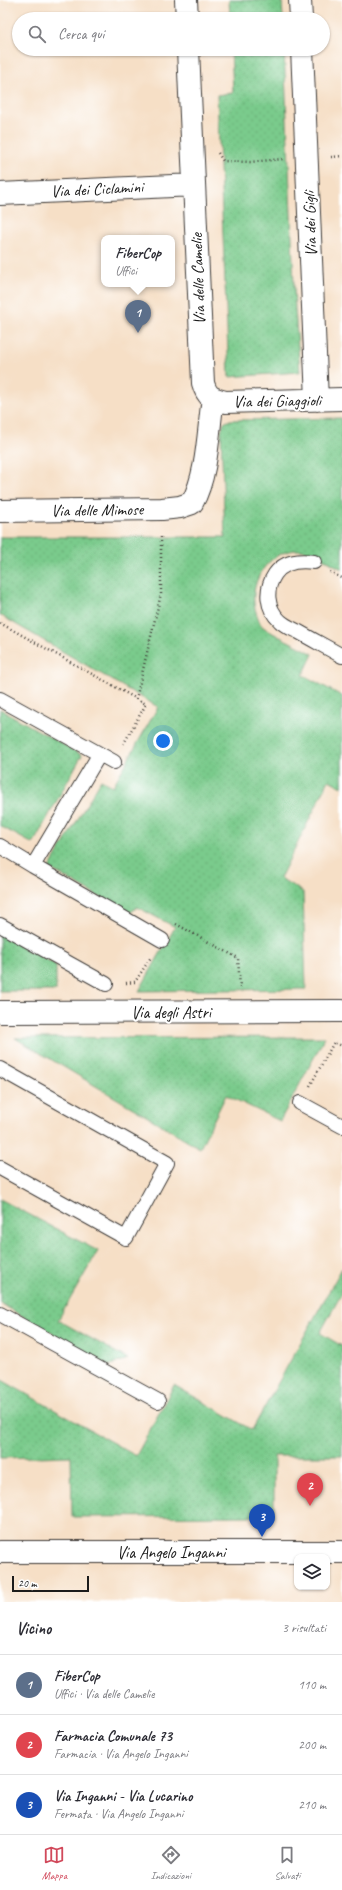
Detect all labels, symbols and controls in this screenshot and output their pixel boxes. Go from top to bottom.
search box [12,12,330,56]
icon: search [26,23,48,45]
text: Cerca qui [58,25,104,44]
street label: Via dei Ciclamini [50,176,146,202]
street label: Via dei Gigli [298,188,322,257]
street label: Via delle Camelie [186,231,210,325]
popup [101,235,175,287]
text: FiberCop [115,244,161,263]
text: Uffici [115,263,137,279]
pin: 1 [125,300,151,333]
street label: Via dei Giaggioli [233,390,324,412]
street label: Via delle Mimose [51,499,145,521]
your location [153,731,173,751]
street label: Via degli Astri [131,1002,213,1023]
pin: 2 [297,1473,323,1506]
pin: 3 [249,1504,275,1537]
street label: Via Angelo Inganni [117,1542,228,1563]
map controls [294,1554,330,1590]
button: layers [294,1554,330,1590]
scale bar [12,1574,89,1593]
text: 20 m [18,1576,37,1590]
text: Vicino [16,1618,51,1639]
text: 3 risultati [282,1620,326,1636]
text: FiberCop [54,1667,100,1686]
text: 1 [26,1677,32,1693]
text: 110 m [298,1677,326,1693]
text: Uffici · Via delle Camelie [54,1686,155,1702]
text: Farmacia Comunale 73 [54,1727,172,1746]
text: 2 [26,1737,32,1753]
text: 200 m [298,1737,326,1753]
text: Farmacia · Via Angelo Inganni [54,1746,188,1762]
text: Via Inganni - Via Lucarino [54,1787,192,1806]
text: 3 [26,1797,32,1813]
text: 210 m [298,1797,326,1813]
text: Fermata · Via Angelo Inganni [54,1806,183,1822]
tab: Mappa [42,1844,67,1882]
tab: Indicazioni [151,1844,191,1882]
tab: Salvati [275,1844,300,1882]

